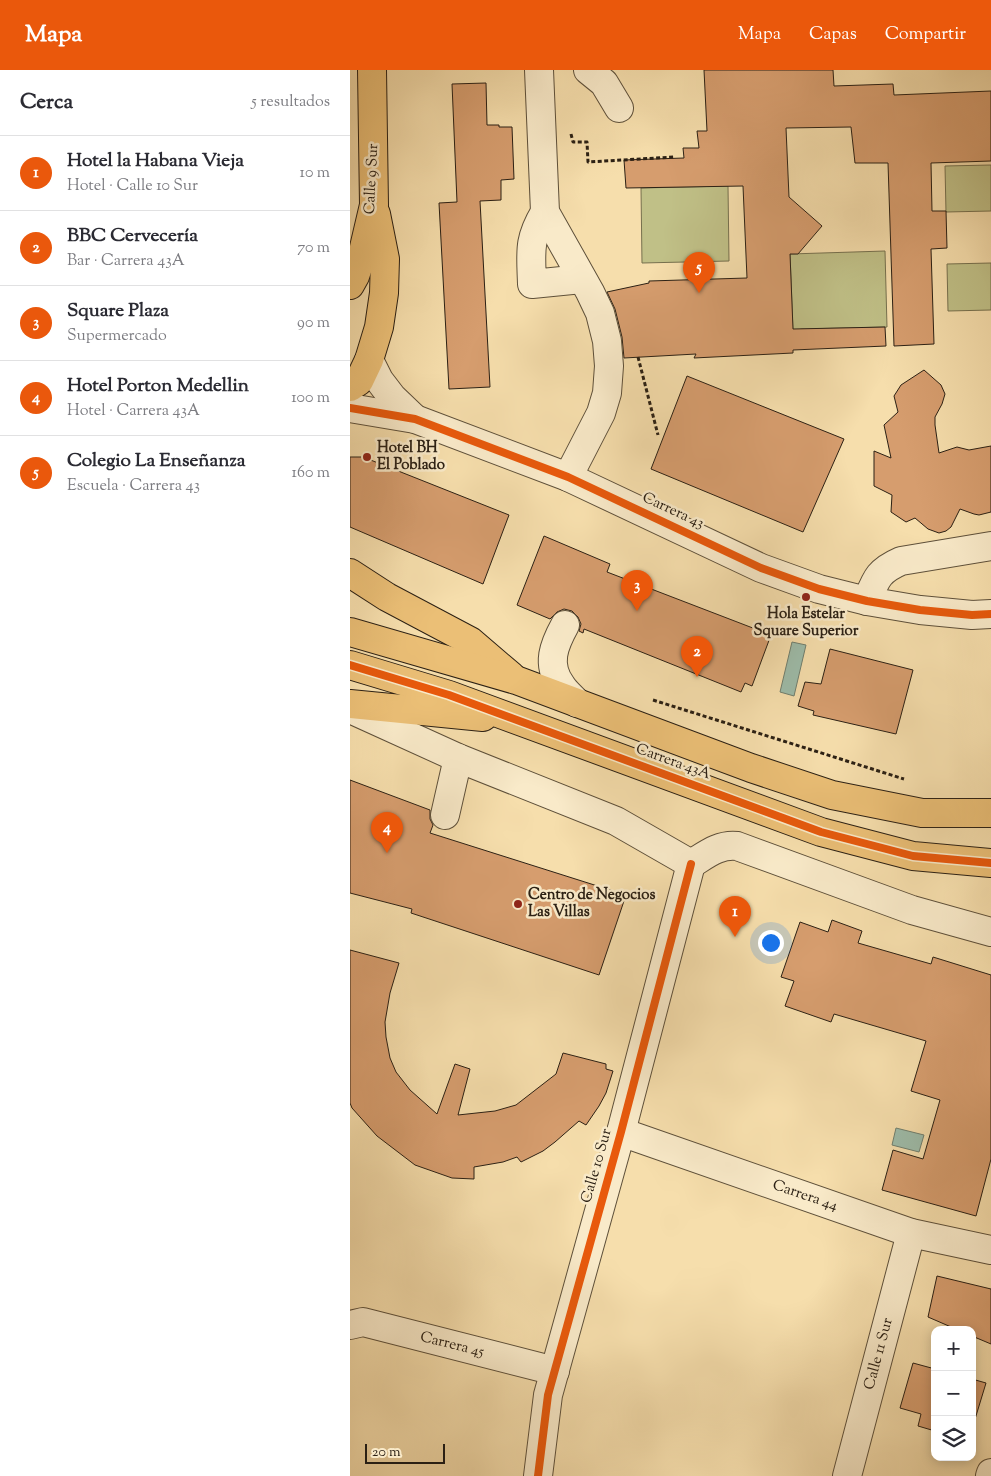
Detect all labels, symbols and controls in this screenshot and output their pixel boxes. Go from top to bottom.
text: Mapa [25,18,82,52]
text: Mapa [738,22,781,48]
text: Capas [809,22,857,48]
text: Compartir [885,22,966,48]
text: Cerca [20,88,73,118]
text: 5 resultados [251,91,330,114]
street label: Calle 9 Sur [360,143,384,215]
text: Hotel la Habana Vieja [67,148,244,175]
text: 1 [33,162,39,185]
text: 10 m [300,162,330,185]
text: Hotel · Calle 10 Sur [67,175,198,198]
text: BBC Cervecería [67,223,198,250]
text: 2 [32,237,40,260]
text: 70 m [297,237,330,260]
text: Bar · Carrera 43A [67,250,185,273]
pin: 5 [683,252,715,293]
text: Square Plaza [67,298,169,325]
text: 3 [33,312,39,335]
text: 90 m [297,312,330,335]
text: Supermercado [67,325,167,348]
text: Hotel Porton Medellin [67,373,249,400]
text: 4 [32,387,40,410]
text: 100 m [291,387,330,410]
text: Hotel · Carrera 43A [67,400,200,423]
place label: Hotel BH El Poblado [377,438,445,476]
text: Colegio La Enseñanza [67,448,246,475]
marker: Hotel BH El Poblado [361,451,373,463]
text: 5 [33,462,39,485]
text: 160 m [292,462,330,485]
text: Escuela · Carrera 43 [67,475,200,498]
street label: Carrera 43 [639,487,707,535]
pin: 3 [621,570,653,611]
marker: Hola Estelar Square Superior [800,591,812,603]
place label: Hola Estelar Square Superior [754,604,859,642]
pin: 2 [681,636,713,677]
street label: Carrera 43A [633,739,713,785]
pin: 4 [371,812,403,853]
place label: Centro de Negocios Las Villas [528,885,655,923]
pin: 1 [719,896,751,937]
marker: Centro de Negocios Las Villas [512,898,524,910]
your location [758,930,784,956]
street label: Calle 10 Sur [576,1126,618,1206]
street label: Carrera 44 [770,1175,841,1217]
street label: Calle 11 Sur [859,1315,899,1392]
map controls [931,1326,976,1461]
button: + [931,1326,976,1371]
street label: Carrera 45 [418,1327,486,1363]
button: − [931,1371,976,1416]
button: layers [931,1416,976,1461]
scale bar [365,1441,445,1464]
text: 20 m [372,1443,401,1463]

